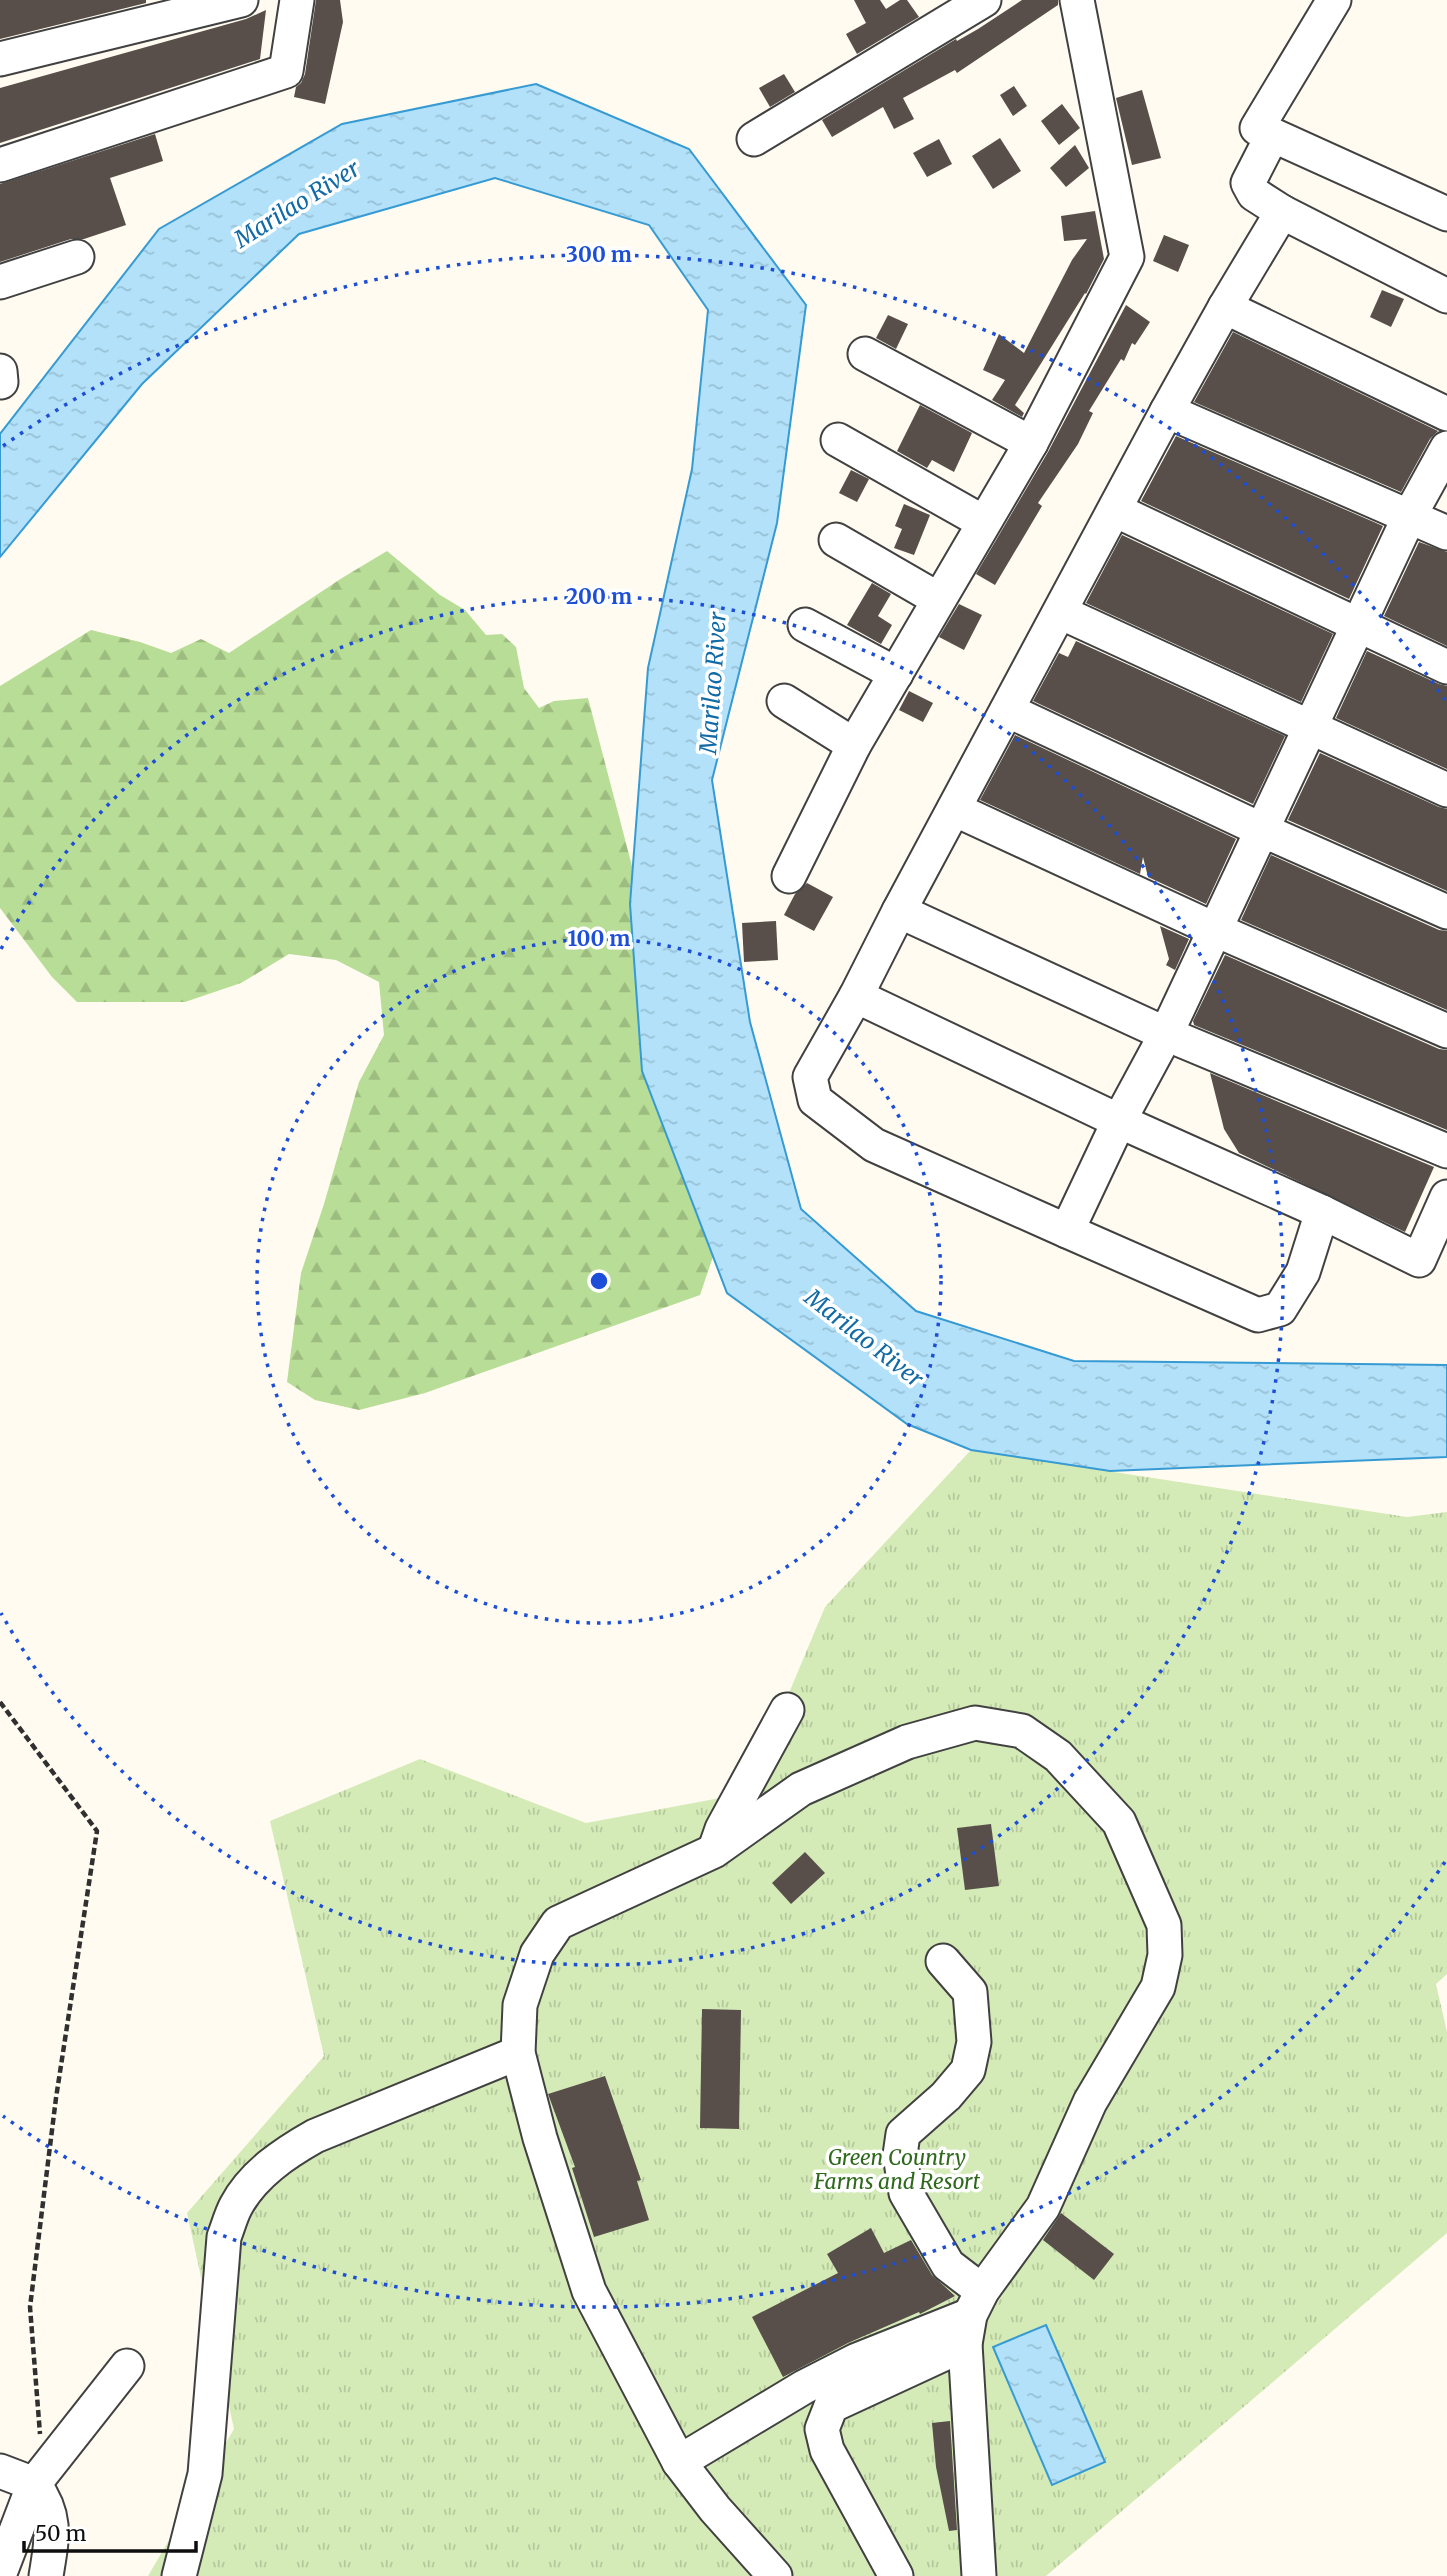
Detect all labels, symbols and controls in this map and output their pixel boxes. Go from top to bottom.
water label: Marilao River [228,153,365,254]
text: 300 m [566,241,632,268]
text: 200 m [566,583,632,610]
water label: Marilao River [693,610,732,756]
text: 100 m [568,925,630,952]
centre of rings [587,1269,611,1293]
water label: Marilao River [798,1282,930,1393]
park label: Green Country Farms and Resort [813,2144,981,2195]
scale bar [24,2510,196,2554]
text: 50 m [35,2520,86,2547]

